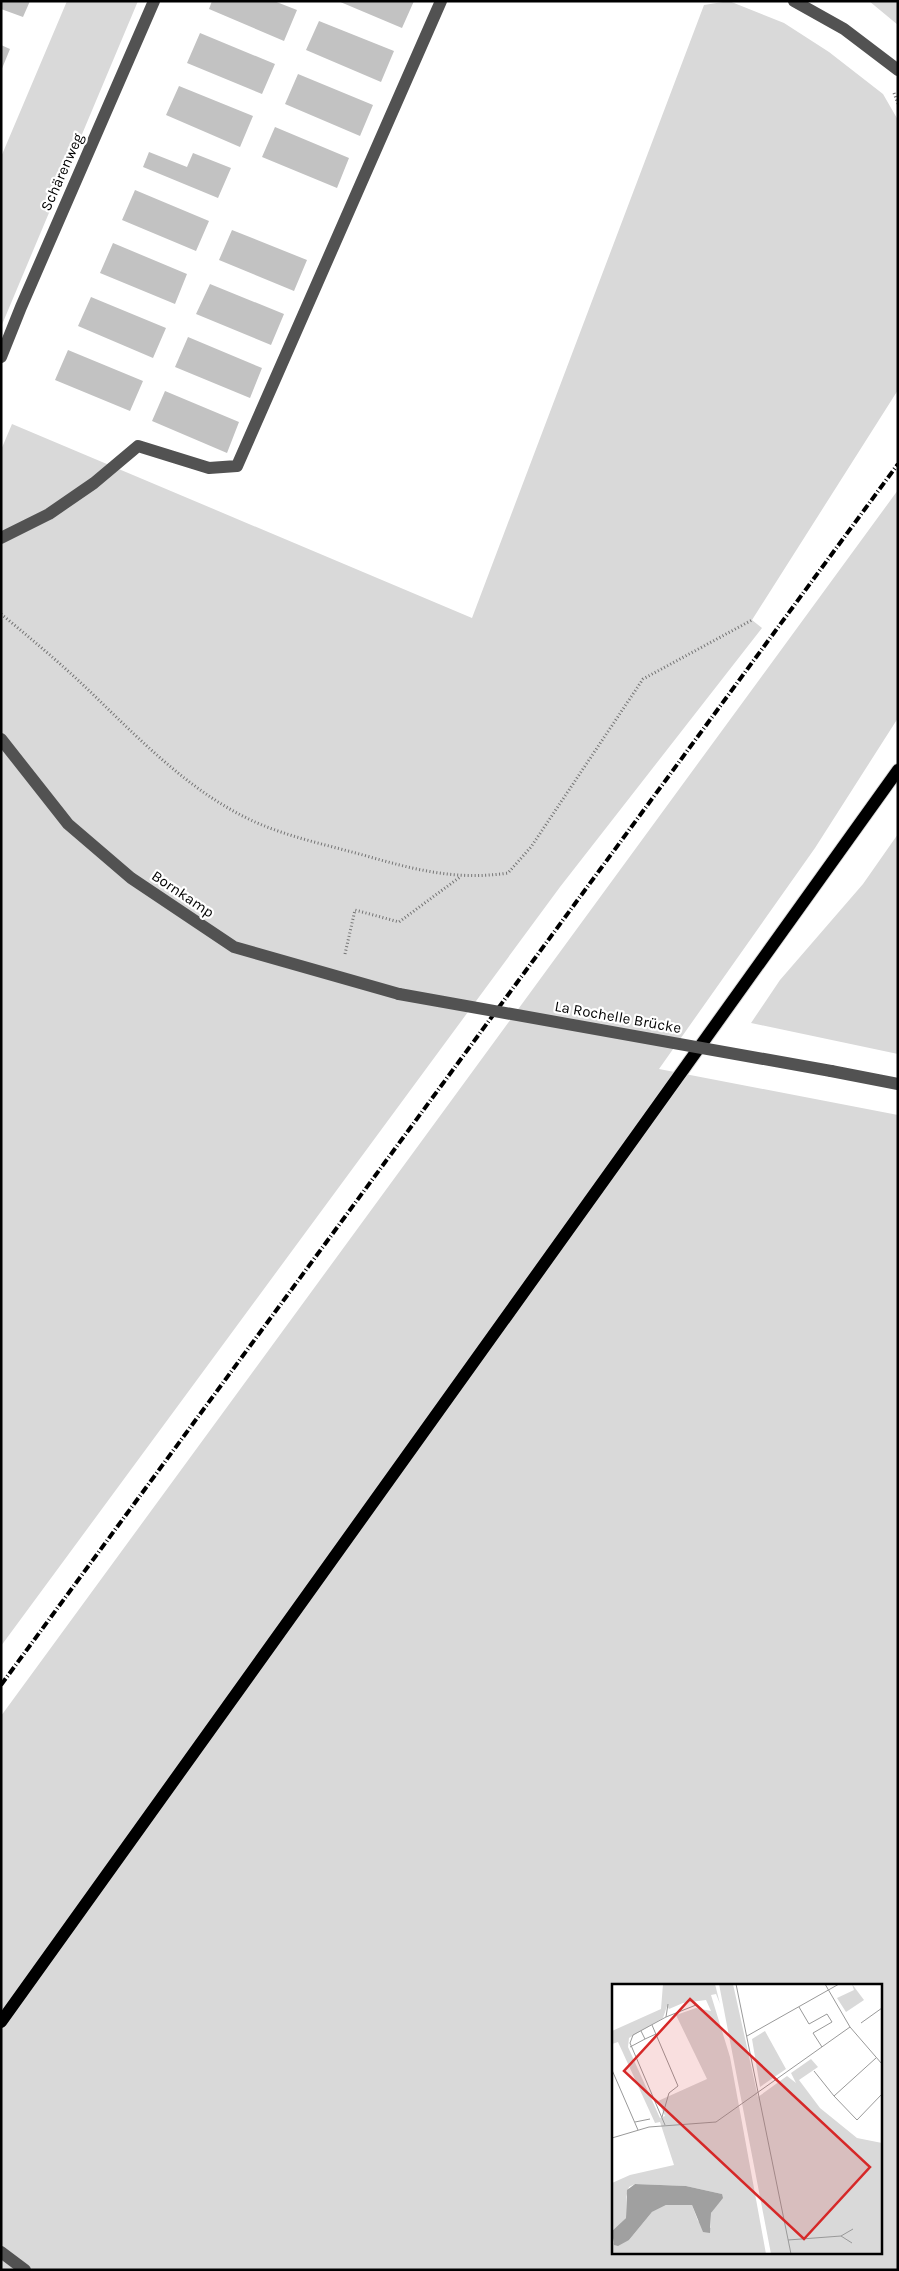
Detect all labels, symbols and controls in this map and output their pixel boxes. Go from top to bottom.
street label: Schärenweg [37,130,87,214]
street label: Bornkamp [148,867,218,921]
street label: La Rochelle Brücke [553,997,683,1037]
inset map [612,1984,882,2254]

